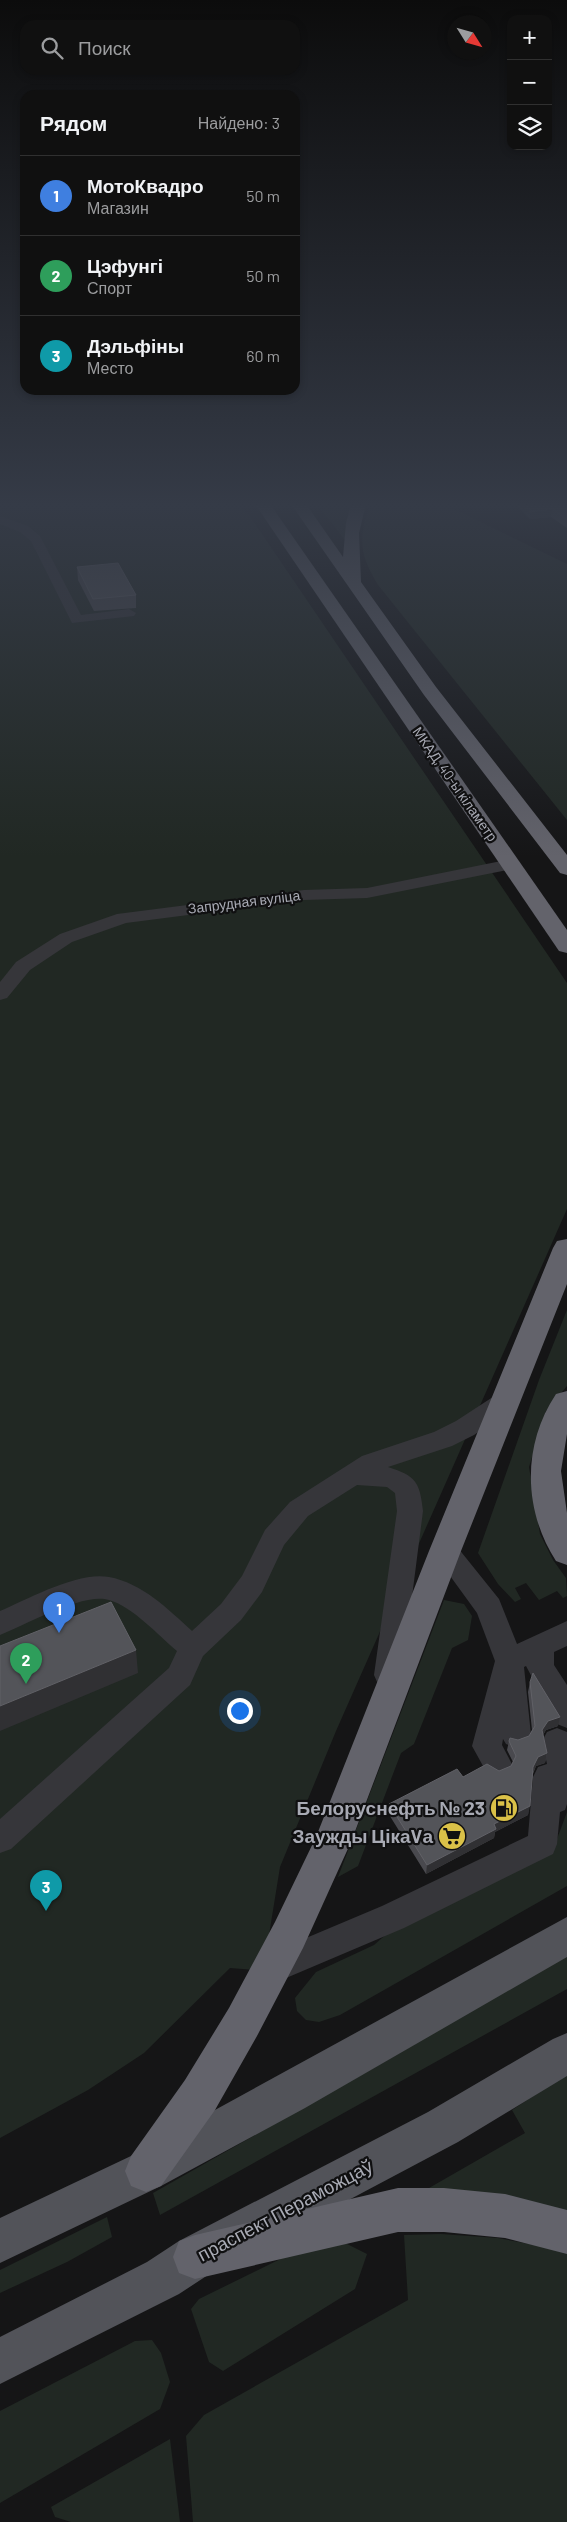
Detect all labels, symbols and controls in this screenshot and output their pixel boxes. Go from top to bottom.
north arrow [447,15,492,60]
map controls [507,15,552,150]
button: + [507,15,552,60]
search box [20,20,300,75]
icon: search [38,34,66,62]
text: Поиск [78,36,131,59]
button: − [507,60,552,105]
button: layers [507,105,552,150]
text: Рядом [40,110,107,135]
text: Найдено: 3 [198,113,280,132]
text: МотоКвадро [87,174,204,197]
text: 1 [53,186,59,205]
text: 50 m [246,186,280,205]
text: Магазин [87,198,149,217]
text: Цэфунгі [87,254,163,277]
text: 2 [52,266,60,285]
text: 50 m [246,266,280,285]
text: Спорт [87,278,132,297]
text: Дэльфіны [87,334,184,357]
text: 3 [52,346,60,365]
text: 60 m [246,346,280,365]
text: Место [87,358,133,377]
street label: МКАД, 40-ы кіламетр [409,723,501,844]
street label: Запрудная вуліца [187,886,301,917]
pin: 1 [43,1592,75,1633]
pin: 2 [10,1643,42,1684]
your location [227,1698,253,1724]
fuel station icon: Белоруснефть № 23 [489,1793,519,1823]
place label: Белоруснефть № 23 [297,1796,485,1819]
supermarket icon: Заужды ЦікаVа [437,1821,467,1851]
place label: Заужды ЦікаVа [293,1824,433,1847]
pin: 3 [30,1870,62,1911]
street label: праспект Пераможцаў [193,2153,377,2266]

